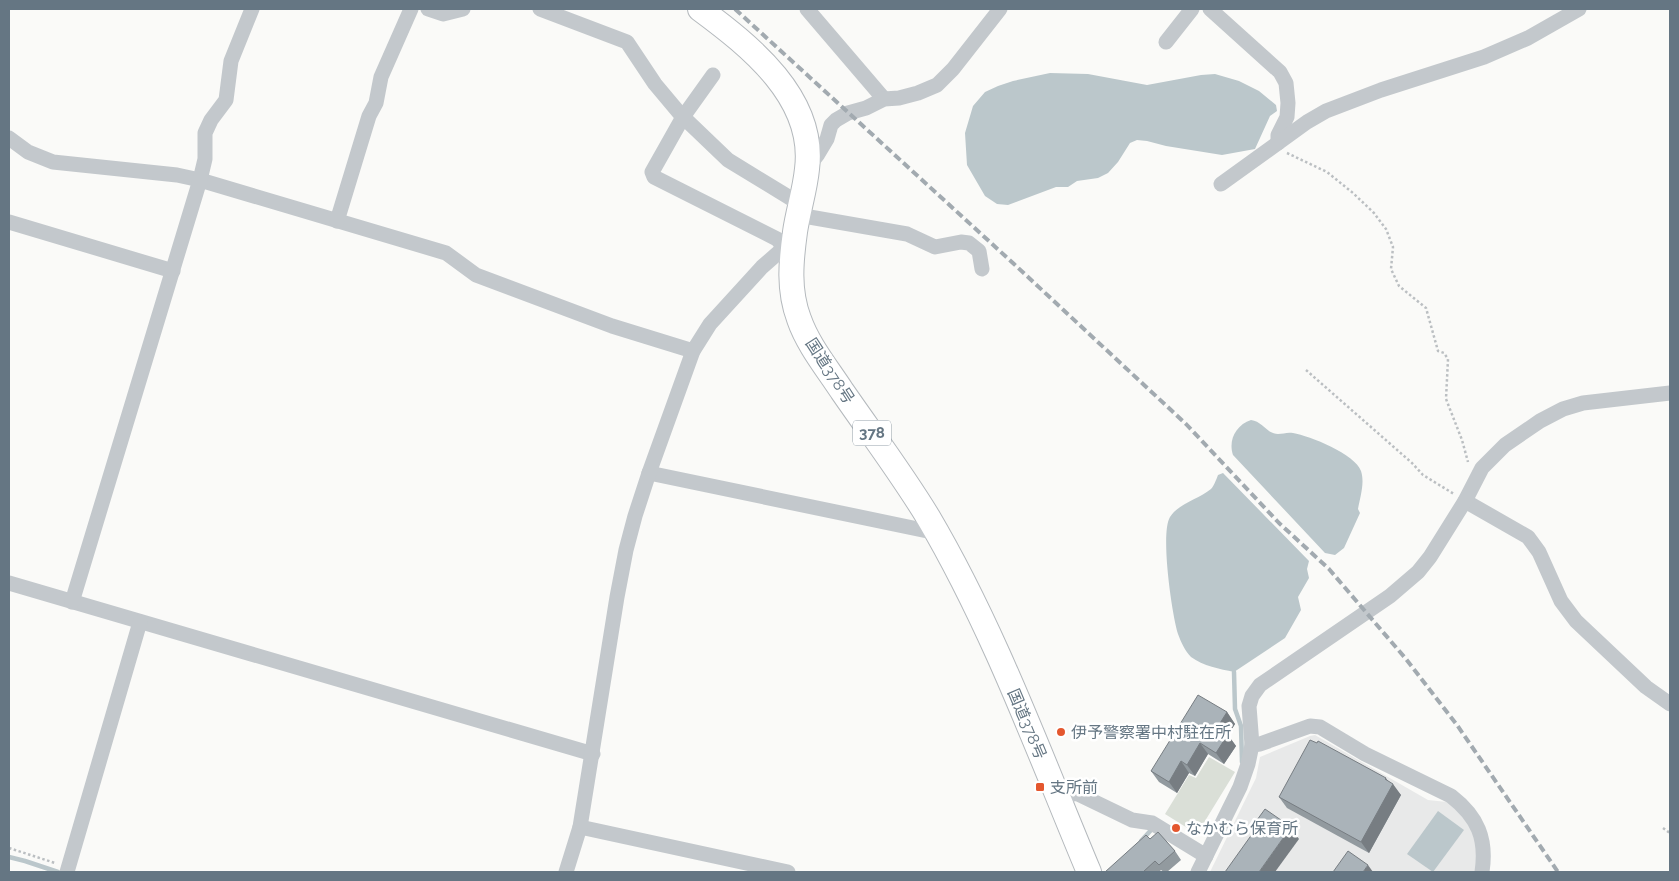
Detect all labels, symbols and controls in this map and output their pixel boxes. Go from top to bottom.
street label: 国道378号 [802,335,858,407]
road number: 378 [853,420,891,446]
street label: 国道378号 [1004,686,1050,762]
place label: 伊予警察署中村駐在所 [1071,723,1231,742]
marker: 伊予警察署中村駐在所 [1055,726,1067,738]
place label: 支所前 [1050,778,1098,797]
marker: 支所前 [1034,781,1046,793]
place label: なかむら保育所 [1186,819,1298,838]
marker: なかむら保育所 [1170,822,1182,834]

